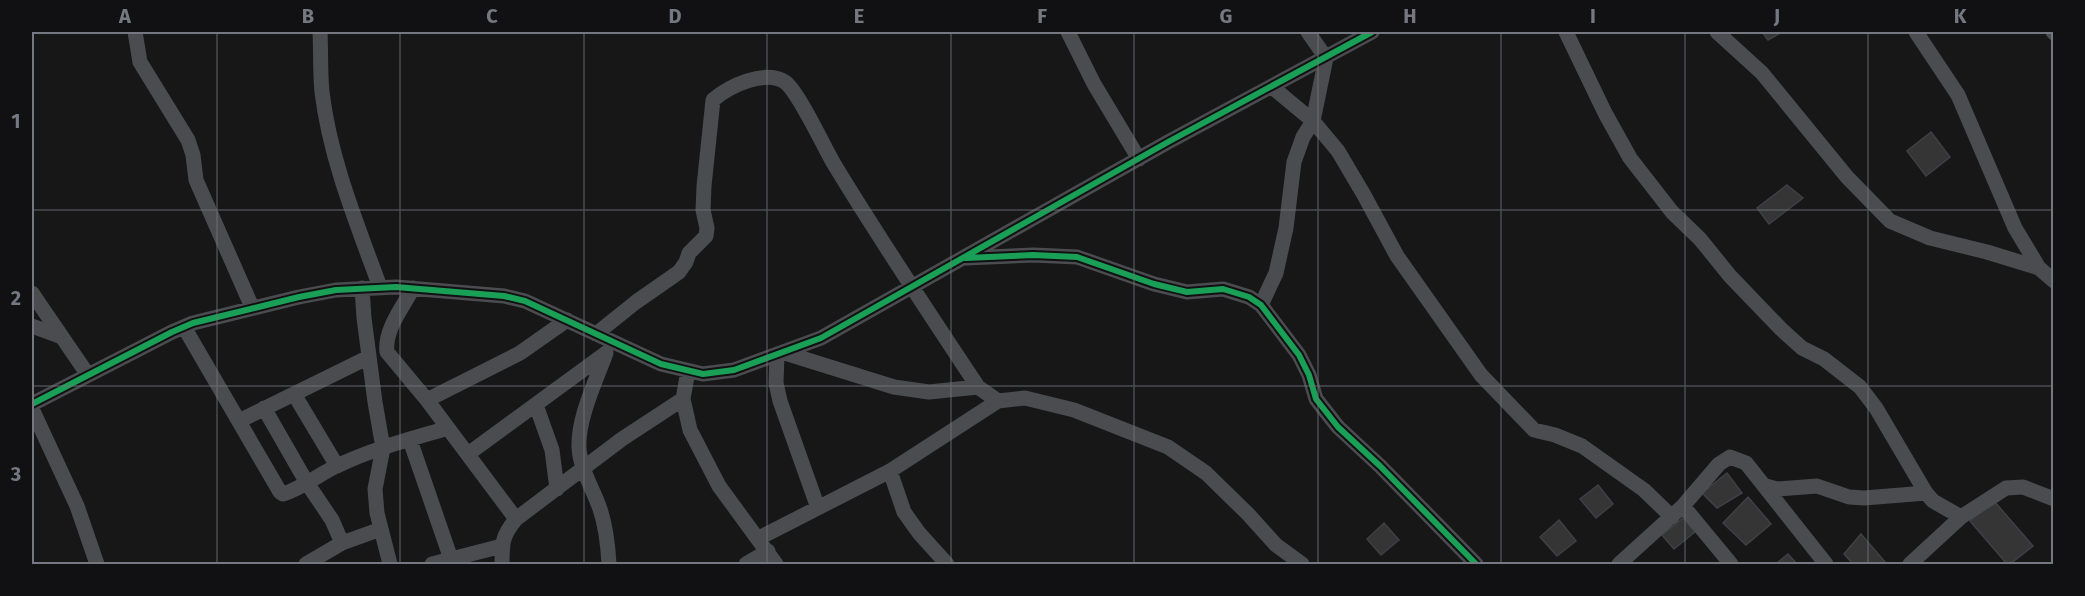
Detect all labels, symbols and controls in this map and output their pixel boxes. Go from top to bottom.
text: A [118,4,132,28]
text: B [302,4,314,28]
text: C [486,4,498,28]
text: D [668,4,682,28]
text: E [854,4,864,28]
text: F [1037,4,1047,28]
text: G [1220,4,1232,28]
text: H [1403,4,1417,28]
text: I [1590,4,1596,28]
text: J [1773,4,1780,28]
text: K [1954,4,1967,28]
text: 1 [11,109,21,133]
text: 2 [11,286,21,310]
text: 3 [10,462,21,486]

